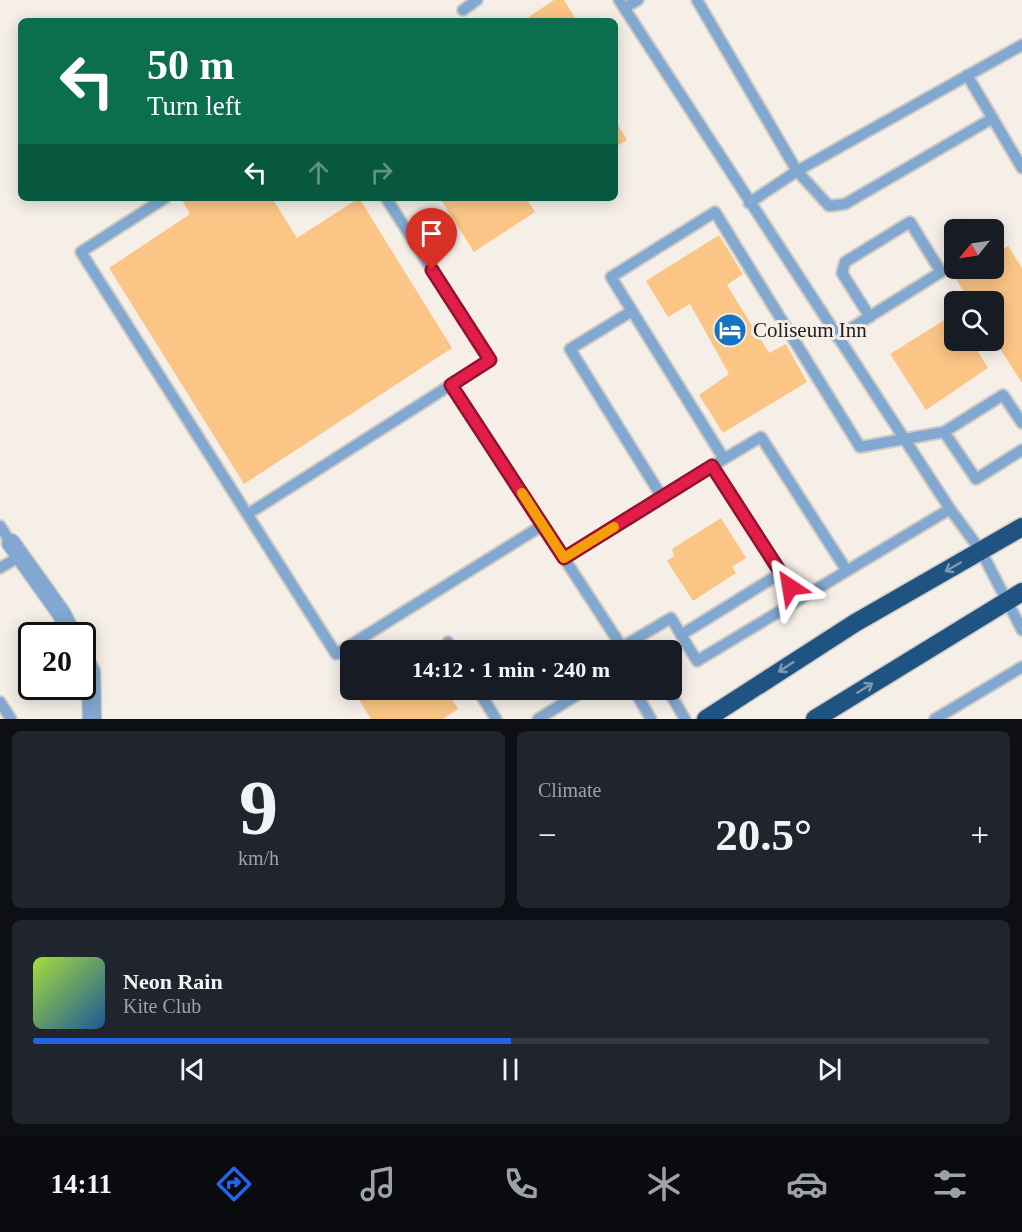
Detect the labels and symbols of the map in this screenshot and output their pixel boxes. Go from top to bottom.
pin [406,208,457,270]
north arrow [944,219,1004,279]
hotel icon: Coliseum Inn [712,312,748,348]
place label: Coliseum Inn [753,318,867,342]
position arrow [758,555,822,619]
one-way arrow [945,561,962,573]
speed limit sign: 20 [18,622,96,700]
one-way arrow [778,662,795,674]
one-way arrow [856,682,873,694]

